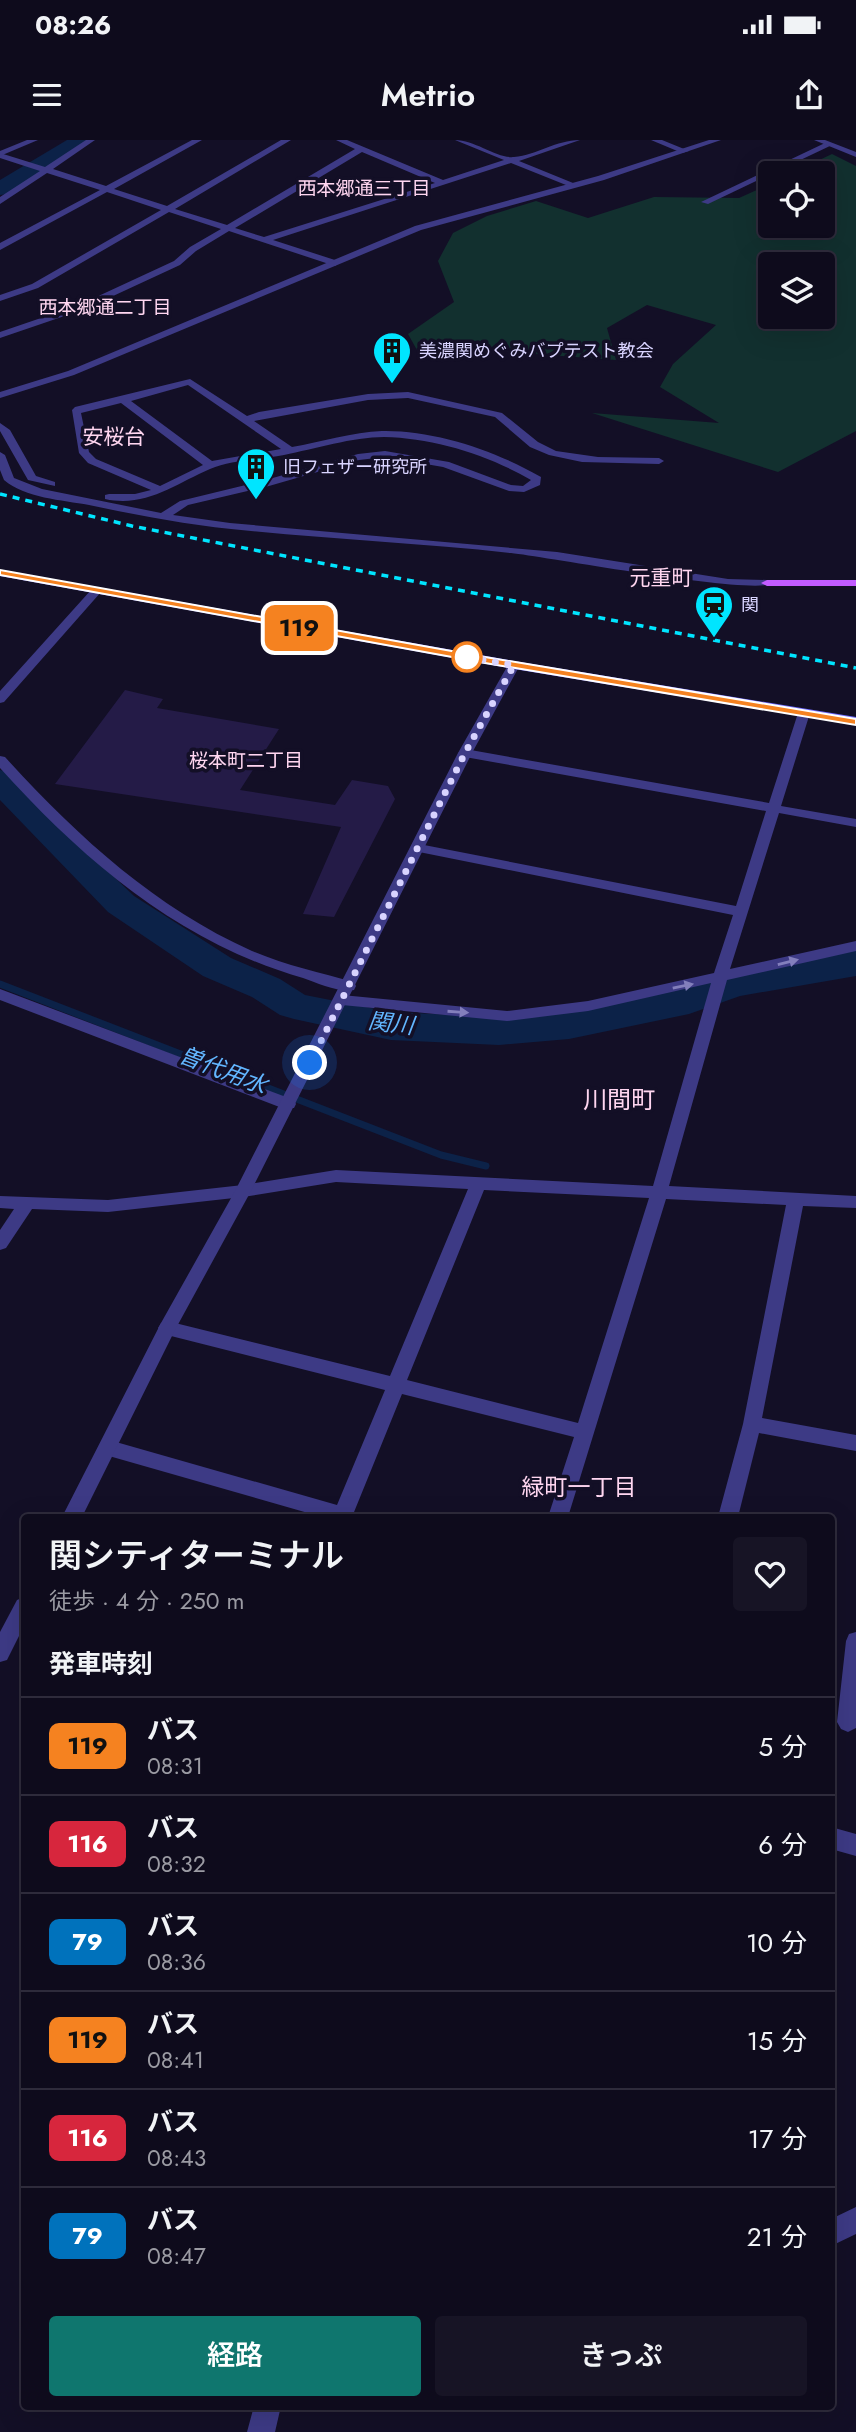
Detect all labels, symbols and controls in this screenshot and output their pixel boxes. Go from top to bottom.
text: 08:26 [35,6,111,44]
text: Metrio [381,72,475,118]
icon: menu [28,76,66,114]
icon: share [790,76,828,114]
map controls [758,161,835,329]
button: locate [758,161,835,238]
district label: 西本郷通三丁目 [297,175,431,202]
button: layers [758,252,835,329]
district label: 西本郷通二丁目 [38,294,172,321]
building icon: 美濃関めぐみバプテスト教会 [371,330,413,385]
place label: 美濃関めぐみバプテスト教会 [419,338,654,364]
district label: 安桜台 [83,422,146,452]
building icon: 旧フェザー研究所 [235,446,277,501]
place label: 旧フェザー研究所 [283,454,427,480]
district label: 元重町 [630,563,693,593]
station icon: 関 [693,584,735,639]
place label: 関 [741,592,759,618]
line badge: 119 [259,605,339,651]
text: 119 [279,610,319,645]
unlabelled marker [452,642,482,672]
district label: 桜本町二丁目 [189,747,303,774]
one-way arrow [777,956,799,967]
one-way arrow [672,981,694,992]
water label: 関川 [366,1003,419,1043]
one-way arrow [448,1007,470,1018]
water label: 曽代用水 [174,1038,275,1103]
your location [292,1045,327,1080]
district label: 川間町 [583,1082,655,1117]
district label: 緑町一丁目 [522,1470,637,1504]
text: 関シティターミナル [49,1532,344,1579]
button: heart [733,1537,807,1611]
text: 徒歩 · 4 分 · 250 m [49,1584,244,1618]
text: 発車時刻 [49,1645,153,1683]
text: バス [147,1711,199,1749]
text: 119 [67,1728,108,1763]
text: 5 分 [759,1728,807,1766]
text: 08:31 [147,1749,203,1783]
text: バス [147,1809,199,1847]
text: 116 [67,1826,108,1861]
text: 6 分 [758,1826,807,1864]
text: 08:32 [147,1847,206,1881]
text: バス [147,1907,199,1945]
text: 79 [72,1924,103,1959]
text: 10 分 [746,1924,807,1962]
text: 08:36 [147,1945,206,1979]
text: バス [147,2005,199,2043]
text: 119 [67,2022,108,2057]
text: 15 分 [747,2022,807,2060]
text: 08:41 [147,2043,204,2077]
text: バス [147,2103,199,2141]
text: 116 [67,2120,108,2155]
text: 17 分 [748,2120,807,2158]
text: 08:43 [147,2141,206,2175]
text: バス [147,2201,199,2239]
text: 79 [72,2218,103,2253]
text: 21 分 [747,2218,807,2256]
text: 08:47 [147,2239,206,2273]
button: 経路 [49,2316,421,2396]
button: きっぷ [435,2316,807,2396]

